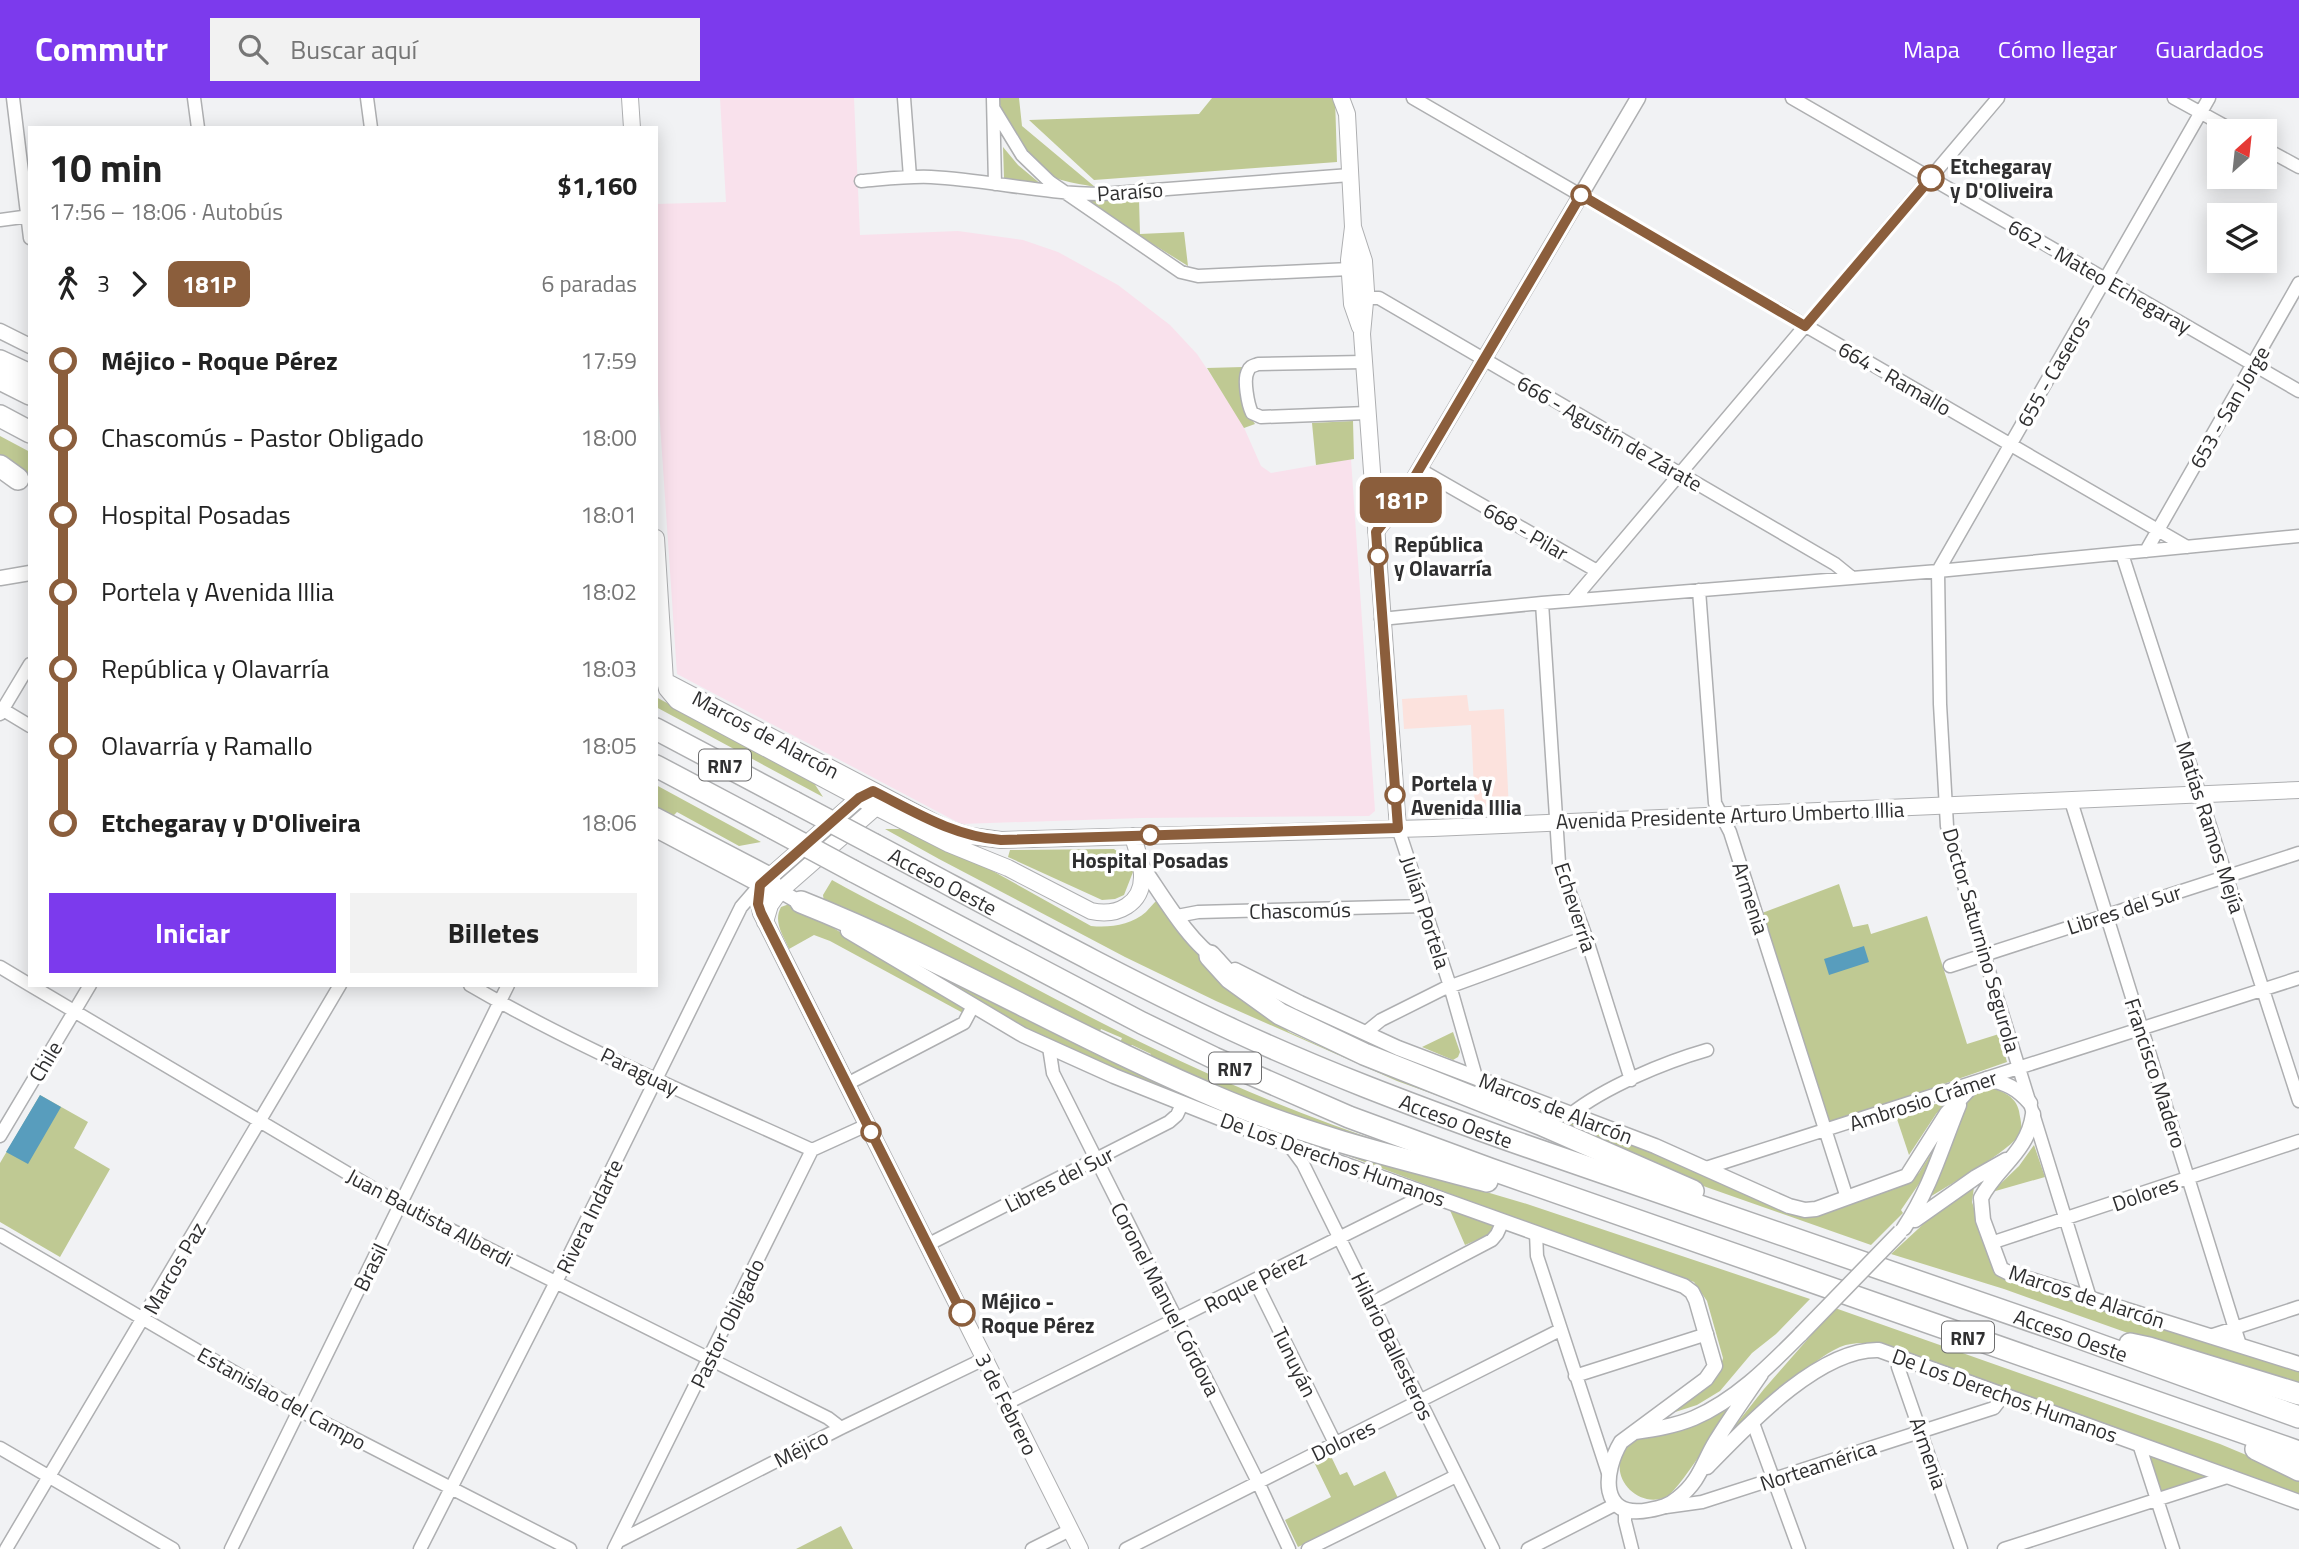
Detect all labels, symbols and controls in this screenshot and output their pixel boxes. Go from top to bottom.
search box [210,18,700,81]
text: Commutr [35,24,168,74]
icon: search [234,30,272,68]
text: Buscar aquí [290,30,417,69]
text: Mapa [1903,31,1960,67]
text: Cómo llegar [1998,31,2117,67]
text: Guardados [2155,31,2264,67]
north arrow [2207,119,2277,189]
map controls [2207,119,2277,273]
text: 10 min [49,139,163,197]
place label: Etchegaray y D'Oliveira [1950,150,2054,206]
marker: Etchegaray y D'Oliveira [1918,165,1944,191]
text: $1,160 [557,166,637,205]
street label: Paraíso [1096,173,1164,209]
unlabelled marker [1571,185,1591,205]
text: 17:56 – 18:06 · Autobús [49,194,283,229]
button: layers [2207,203,2277,273]
street label: 662 - Mateo Echegaray [2002,210,2198,342]
icon: walk [49,265,87,303]
icon: forward [120,265,158,303]
text: 3 [97,266,110,301]
text: 181P [182,266,236,302]
text: 6 paradas [542,266,637,301]
street label: 655 - Caseros [2008,309,2098,433]
street label: 664 - Ramallo [1832,333,1958,423]
street label: 653 - San Jorge [2181,340,2277,474]
text: Méjico - Roque Pérez [101,341,338,380]
text: 17:59 [580,343,637,378]
street label: 666 - Agustín de Zárate [1511,367,1709,499]
text: Chascomús - Pastor Obligado [101,418,424,457]
text: 18:00 [580,420,637,455]
line badge: 181P [1352,477,1450,523]
text: 181P [1374,482,1428,518]
street label: 668 - Pilar [1478,494,1574,568]
text: Hospital Posadas [101,495,291,534]
text: 18:01 [580,497,637,532]
place label: República y Olavarría [1394,528,1492,584]
marker: República y Olavarría [1368,546,1388,566]
text: Portela y Avenida Illia [101,572,334,611]
text: 18:02 [580,574,637,609]
text: República y Olavarría [101,649,329,688]
text: 18:03 [580,651,637,686]
street label: Marcos de Alarcón [687,682,845,786]
text: Olavarría y Ramallo [101,726,313,765]
text: 18:05 [580,728,637,763]
street label: Matías Ramos Mejía [2168,737,2254,918]
road number: RN7 [699,750,751,780]
place label: Portela y Avenida Illia [1411,767,1522,823]
marker: Portela y Avenida Illia [1385,785,1405,805]
street label: Avenida Presidente Arturo Umberto Illia [1555,793,1905,837]
text: Etchegaray y D'Oliveira [101,803,361,842]
text: 18:06 [580,805,637,840]
street label: Doctor Saturnino Segurola [1935,824,2030,1056]
marker: Hospital Posadas [1140,825,1160,845]
street label: Acceso Oeste [883,839,1003,923]
place label: Hospital Posadas [1071,844,1229,876]
street label: Julián Portela [1393,851,1459,973]
street label: Echeverría [1546,858,1606,956]
street label: Armenia [1724,858,1778,939]
street label: Libres del Sur [2063,875,2185,943]
button: Iniciar [49,893,336,973]
button: Billetes [350,893,637,973]
street label: Chascomús [1249,893,1351,927]
street label: Francisco Madero [2117,994,2195,1152]
street label: Chile [20,1034,70,1088]
street label: Paraguay [596,1038,684,1104]
road number: RN7 [1209,1052,1261,1084]
street label: Ambrosio Crámer [1845,1061,2001,1139]
street label: Marcos de Alarcón [1474,1064,1638,1152]
street label: Acceso Oeste [1395,1085,1517,1156]
street label: De Los Derechos Humanos [1216,1103,1450,1215]
unlabelled marker [861,1122,881,1142]
street label: Libres del Sur [999,1138,1119,1220]
street label: Rivera Indarte [547,1153,631,1279]
street label: Juan Bautista Alberdi [341,1160,519,1274]
street label: Dolores [2108,1167,2182,1219]
street label: Coronel Manuel Córdova [1103,1196,1229,1402]
street label: Marcos Paz [135,1216,213,1320]
street label: Brasil [345,1238,395,1296]
street label: Roque Pérez [1198,1241,1312,1321]
street label: Pastor Obligado [682,1253,772,1393]
street label: Marcos de Alarcón [2005,1256,2169,1336]
street label: Hilario Ballesteros [1343,1267,1443,1425]
place label: Méjico - Roque Pérez [981,1285,1095,1341]
marker: Méjico - Roque Pérez [949,1300,975,1326]
street label: Acceso Oeste [2010,1300,2132,1370]
street label: Tunuyán [1264,1321,1326,1403]
road number: RN7 [1942,1322,1994,1352]
street label: Estanislao del Campo [192,1338,372,1458]
street label: De Los Derechos Humanos [1888,1339,2122,1451]
street label: 3 de Febrero [968,1347,1046,1461]
street label: Dolores [1305,1411,1381,1469]
street label: Armenia [1902,1413,1956,1494]
street label: Méjico [768,1421,834,1475]
street label: Norteamérica [1756,1431,1881,1499]

